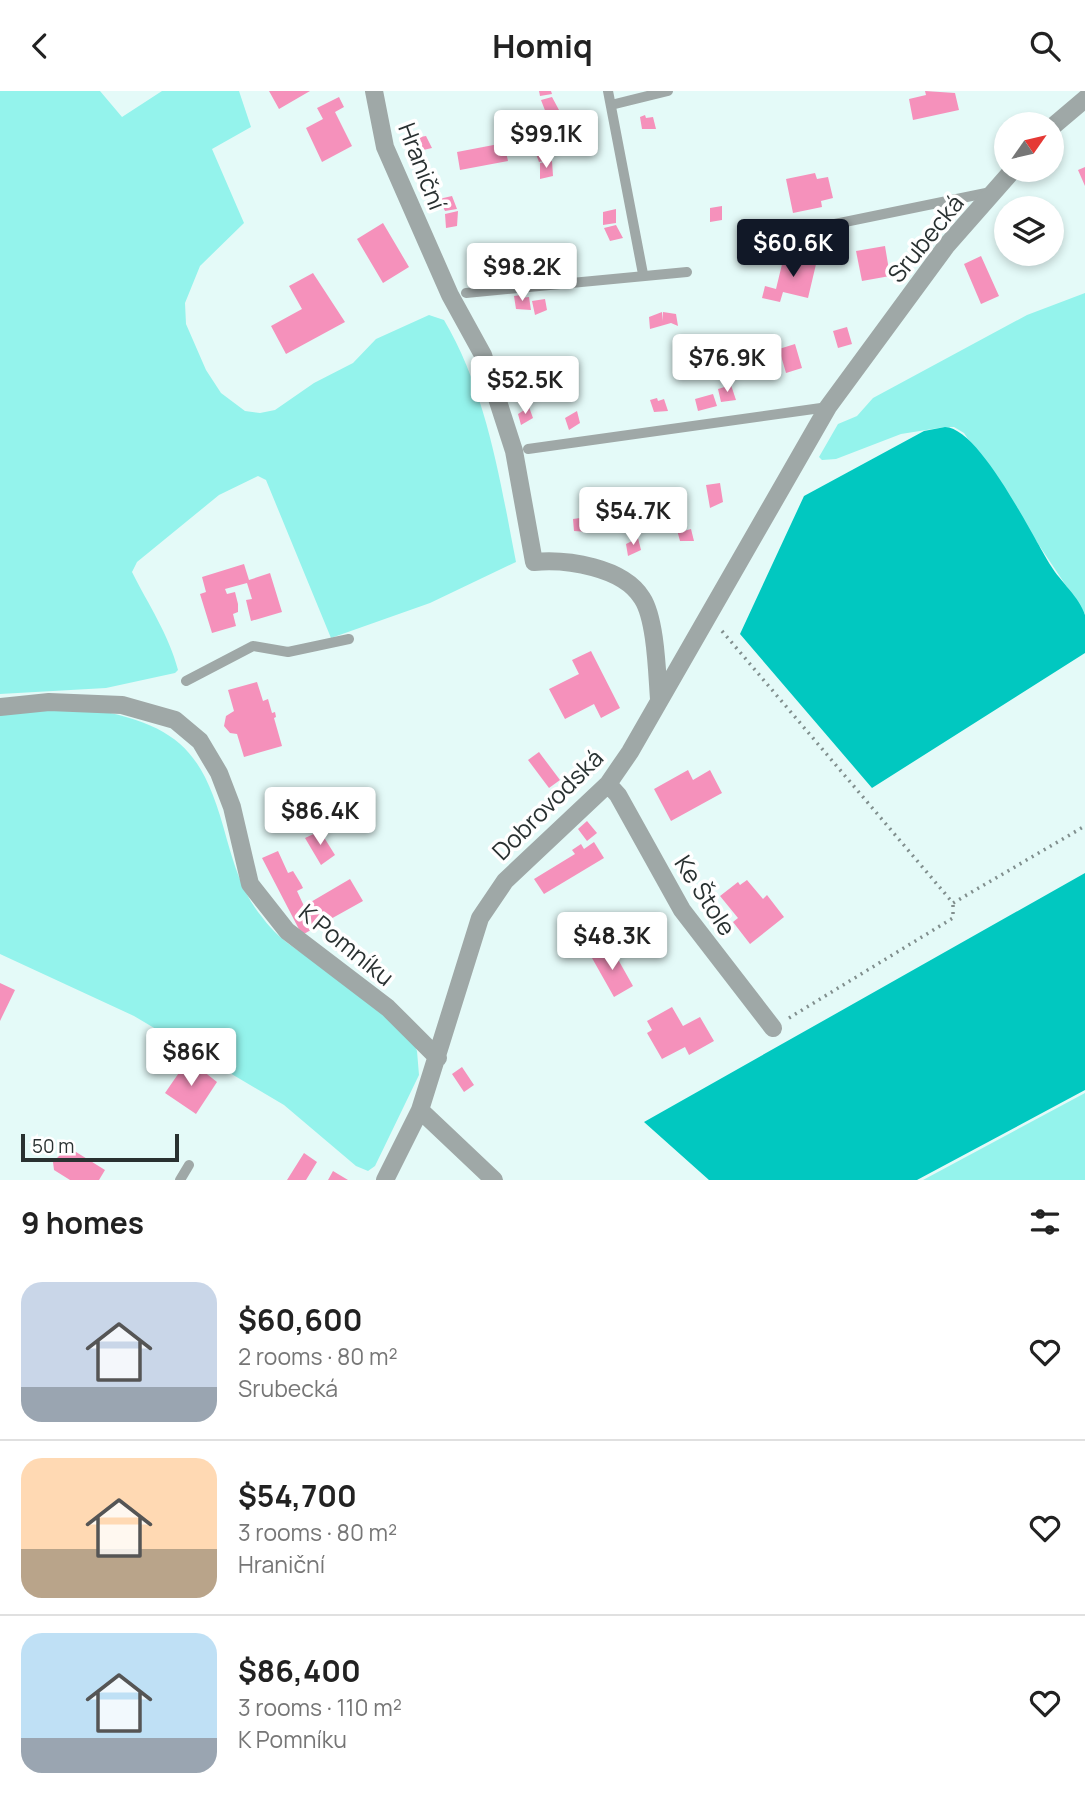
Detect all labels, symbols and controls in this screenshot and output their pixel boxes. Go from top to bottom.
text: Homiq [492,24,593,68]
icon: back [21,27,59,65]
icon: search [1026,27,1064,65]
pin: $99.1K [489,111,603,170]
north arrow [994,112,1064,182]
map controls [994,112,1064,266]
text: $99.1K [510,117,582,149]
street label: Hraniční [391,118,455,215]
street label: Srubecká [879,187,971,289]
button: layers [994,196,1064,266]
pin: $60.6K [736,219,850,279]
text: $60.6K [753,226,833,258]
pin: $98.2K [465,243,579,303]
text: $98.2K [483,250,561,282]
pin: $76.9K [670,335,784,394]
text: $76.9K [688,341,766,373]
pin: $52.5K [468,357,582,416]
text: $52.5K [487,363,563,395]
pin: $54.7K [576,487,690,547]
text: $54.7K [595,494,671,526]
street label: Dobrovodská [484,741,610,867]
pin: $86.4K [263,787,377,847]
text: $86.4K [281,794,359,826]
street label: Ke Štole [668,848,744,942]
street label: K Pomníku [292,895,402,993]
pin: $48.3K [555,913,669,972]
text: $48.3K [573,919,651,951]
pin: $86K [150,1028,232,1088]
text: $86K [162,1035,220,1067]
scale bar [21,1131,178,1163]
text: 50 m [32,1133,74,1159]
text: 9 homes [21,1202,144,1243]
icon: filters [1026,1203,1064,1241]
text: $60,600 [238,1299,362,1340]
icon: home [77,1310,161,1394]
icon: heart [1026,1333,1064,1371]
text: 2 rooms · 80 m² [238,1340,398,1372]
text: Srubecká [238,1372,338,1404]
text: $54,700 [238,1475,357,1516]
icon: home [77,1486,161,1570]
icon: heart [1026,1509,1064,1547]
text: 3 rooms · 80 m² [238,1516,397,1548]
text: Hraniční [238,1548,325,1580]
text: $86,400 [238,1650,361,1691]
icon: home [77,1661,161,1745]
icon: heart [1026,1684,1064,1722]
text: 3 rooms · 110 m² [238,1691,402,1723]
text: K Pomníku [238,1723,347,1755]

